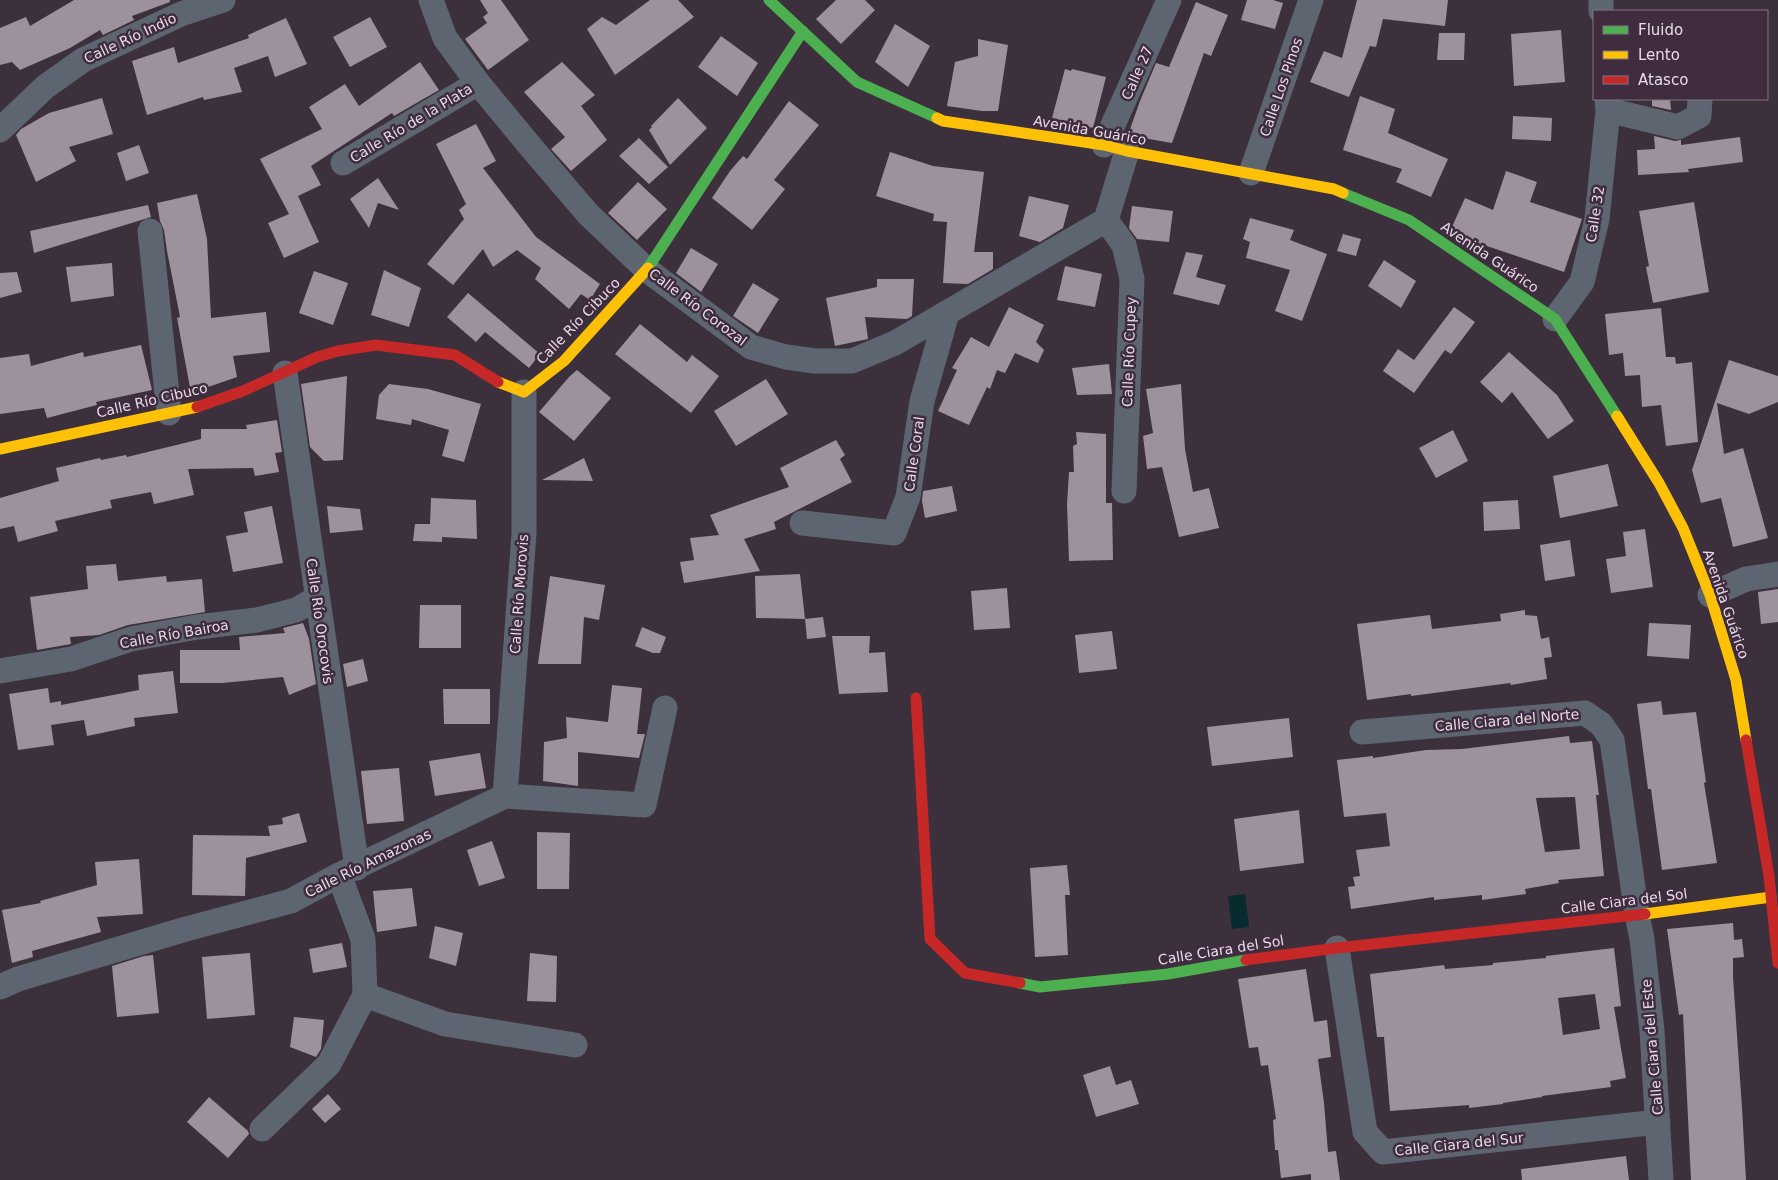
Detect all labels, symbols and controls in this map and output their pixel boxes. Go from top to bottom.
street label: Calle Río Indio [81,10,179,66]
legend [1593,10,1768,100]
text: Fluido [1638,21,1683,39]
street label: Calle Los Pinos [1257,35,1305,139]
street label: Calle 27 [1118,44,1156,102]
text: Lento [1638,46,1680,64]
text: Atasco [1638,71,1688,89]
street label: Calle Río de la Plata [347,80,475,166]
street label: Avenida Guárico [1032,112,1148,148]
street label: Calle 32 [1583,185,1607,243]
street label: Avenida Guárico [1438,218,1542,296]
street label: Calle Río Corozal [646,265,750,349]
street label: Calle Río Cibuco [533,275,623,367]
street label: Calle Río Cupey [1119,297,1139,407]
street label: Calle Río Cibuco [95,379,209,421]
street label: Calle Coral [901,415,927,493]
street label: Calle Río Morovis [507,534,531,654]
street label: Avenida Guárico [1700,547,1752,661]
street label: Calle Río Orocovis [303,557,337,685]
street label: Calle Río Bairoa [118,617,230,651]
street label: Calle Ciara del Norte [1434,706,1580,734]
street label: Calle Río Amazonas [302,825,434,901]
street label: Calle Ciara del Sol [1560,885,1688,917]
street label: Calle Ciara del Sol [1157,932,1285,968]
street label: Calle Ciara del Este [1638,978,1666,1116]
street label: Calle Ciara del Sur [1394,1129,1525,1159]

